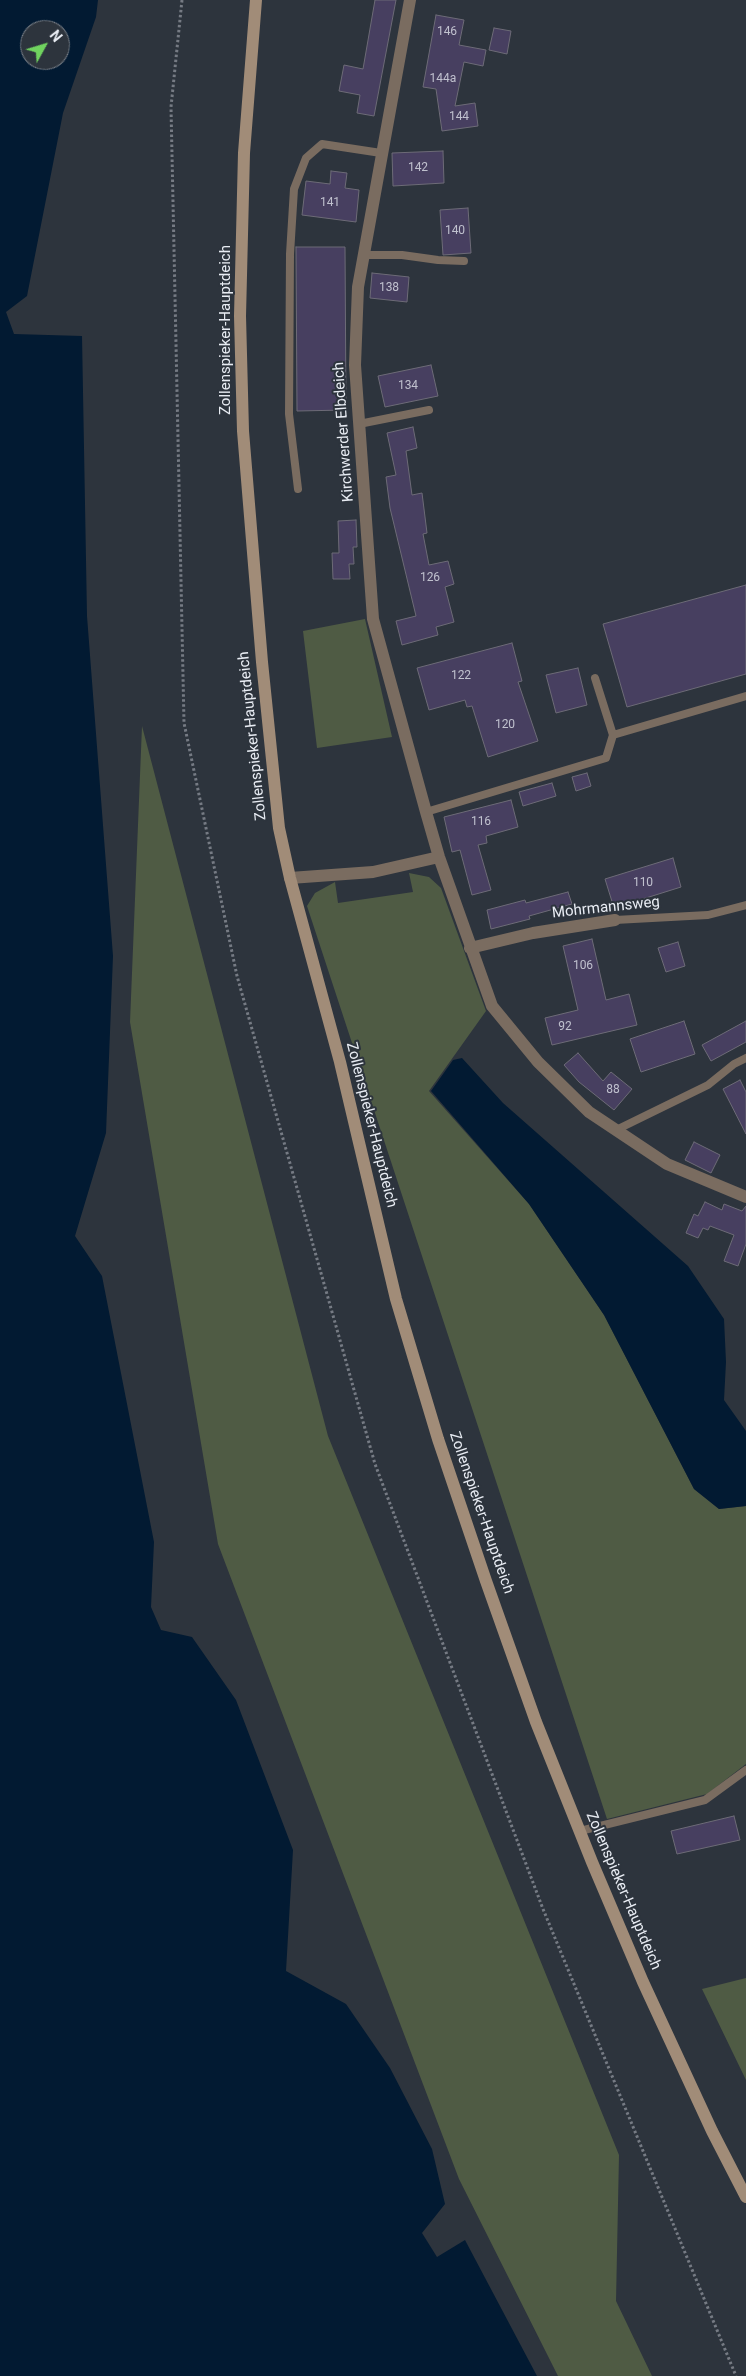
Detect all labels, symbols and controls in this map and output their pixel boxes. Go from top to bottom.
north arrow [20,20,70,70]
house number: 146 [437,25,457,39]
text: N [47,27,65,45]
house number: 144a [430,72,456,86]
house number: 144 [449,110,469,124]
house number: 142 [408,161,428,175]
house number: 141 [320,196,340,210]
house number: 140 [445,224,465,238]
street label: Zollenspieker-Hauptdeich [217,245,235,415]
house number: 138 [379,281,399,295]
street label: Kirchwerder Elbdeich [330,361,358,503]
house number: 134 [398,379,418,393]
house number: 126 [420,571,440,585]
street label: Zollenspieker-Hauptdeich [235,651,271,821]
house number: 122 [451,669,471,683]
house number: 120 [495,718,515,732]
house number: 116 [471,815,491,829]
house number: 110 [633,876,653,890]
street label: Mohrmannsweg [551,893,661,923]
house number: 106 [573,959,593,973]
house number: 92 [558,1020,572,1034]
street label: Zollenspieker-Hauptdeich [342,1040,400,1210]
house number: 88 [606,1083,620,1097]
street label: Zollenspieker-Hauptdeich [445,1430,517,1596]
street label: Zollenspieker-Hauptdeich [582,1809,664,1973]

